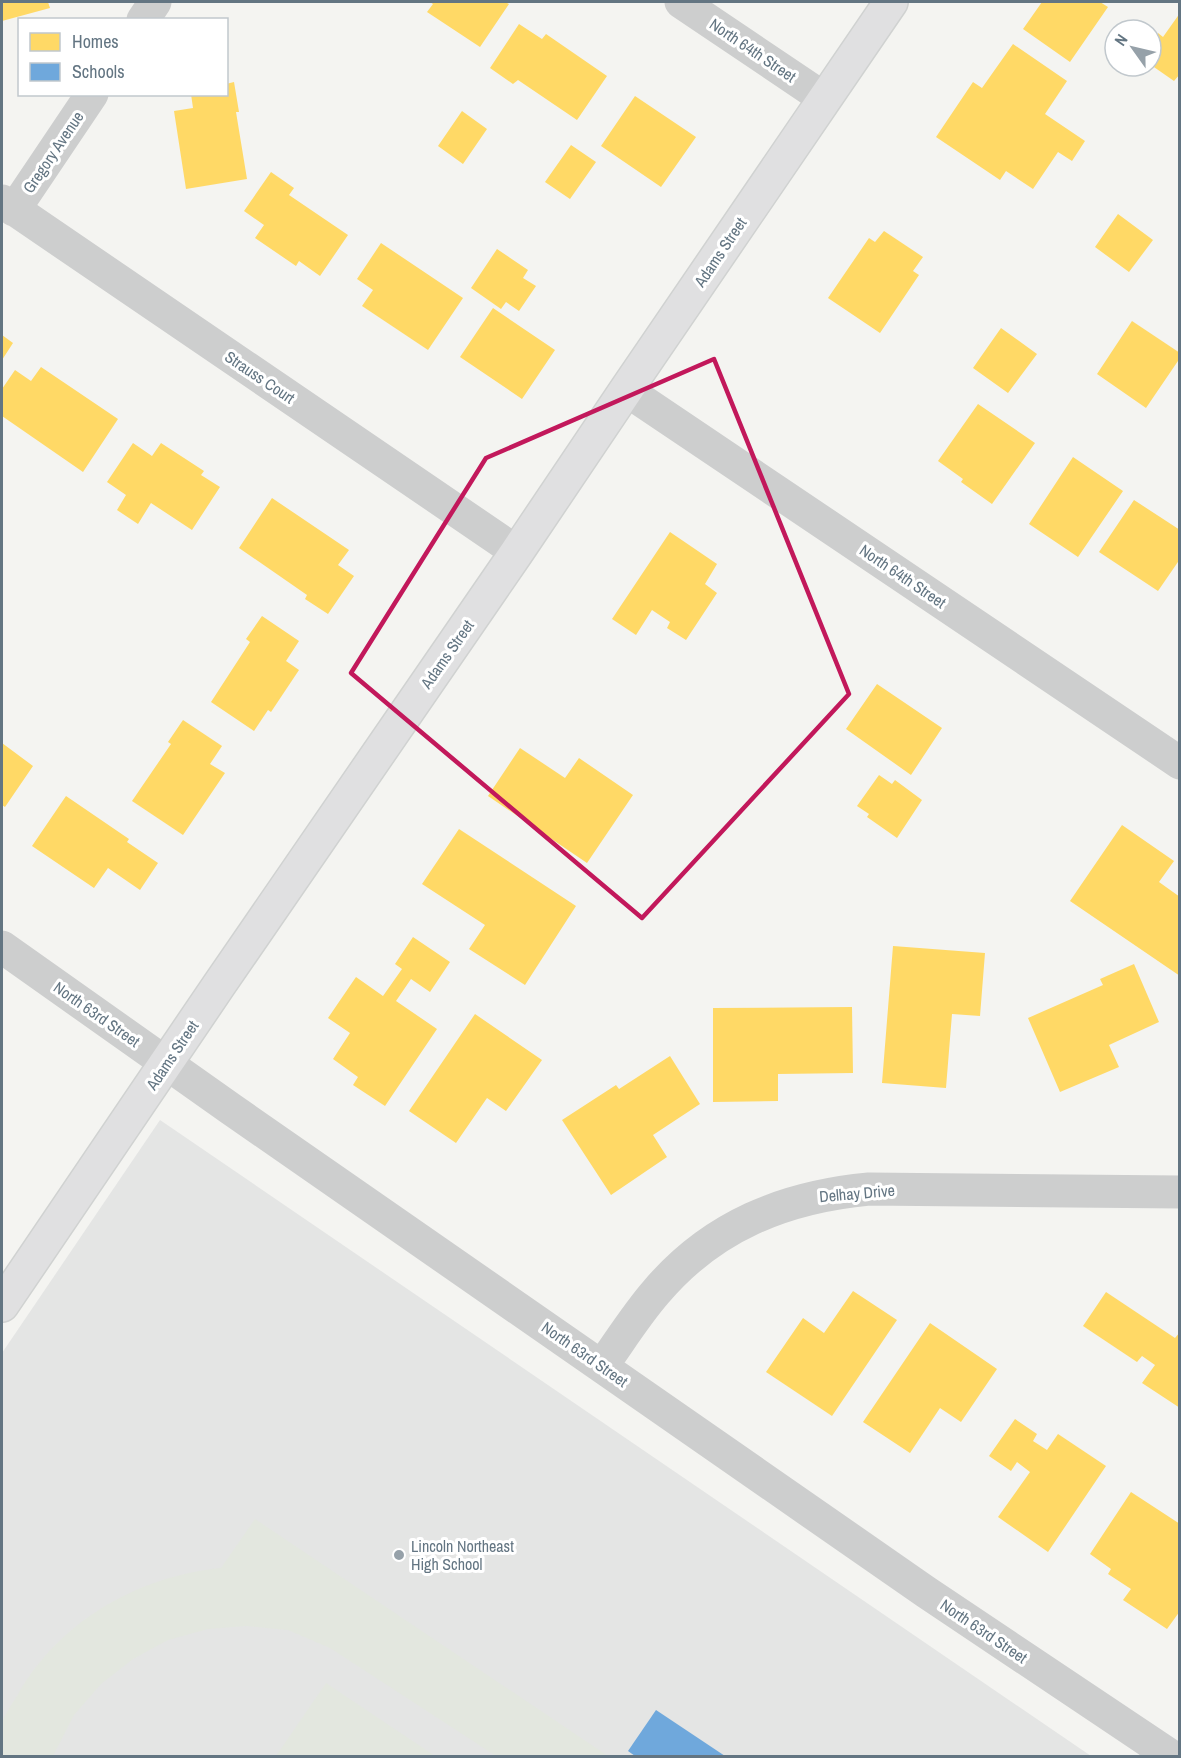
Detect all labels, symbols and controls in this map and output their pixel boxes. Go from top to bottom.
street label: North 64th Street [705,13,801,87]
legend [18,18,228,96]
north arrow [1103,18,1163,78]
text: Homes [72,29,119,54]
text: N [1109,30,1132,50]
text: Schools [72,59,125,84]
street label: Gregory Avenue [17,107,89,197]
street label: Adams Street [688,213,752,292]
street label: Strauss Court [221,345,300,409]
street label: North 64th Street [855,539,951,613]
street label: Adams Street [415,615,479,694]
street label: North 63rd Street [49,976,145,1052]
street label: Adams Street [140,1016,204,1095]
street label: Delhay Drive [818,1179,896,1207]
street label: North 63rd Street [537,1316,633,1392]
place label: Lincoln Northeast High School [411,1535,514,1575]
marker: Lincoln Northeast High School [392,1548,406,1562]
street label: North 63rd Street [936,1594,1032,1668]

